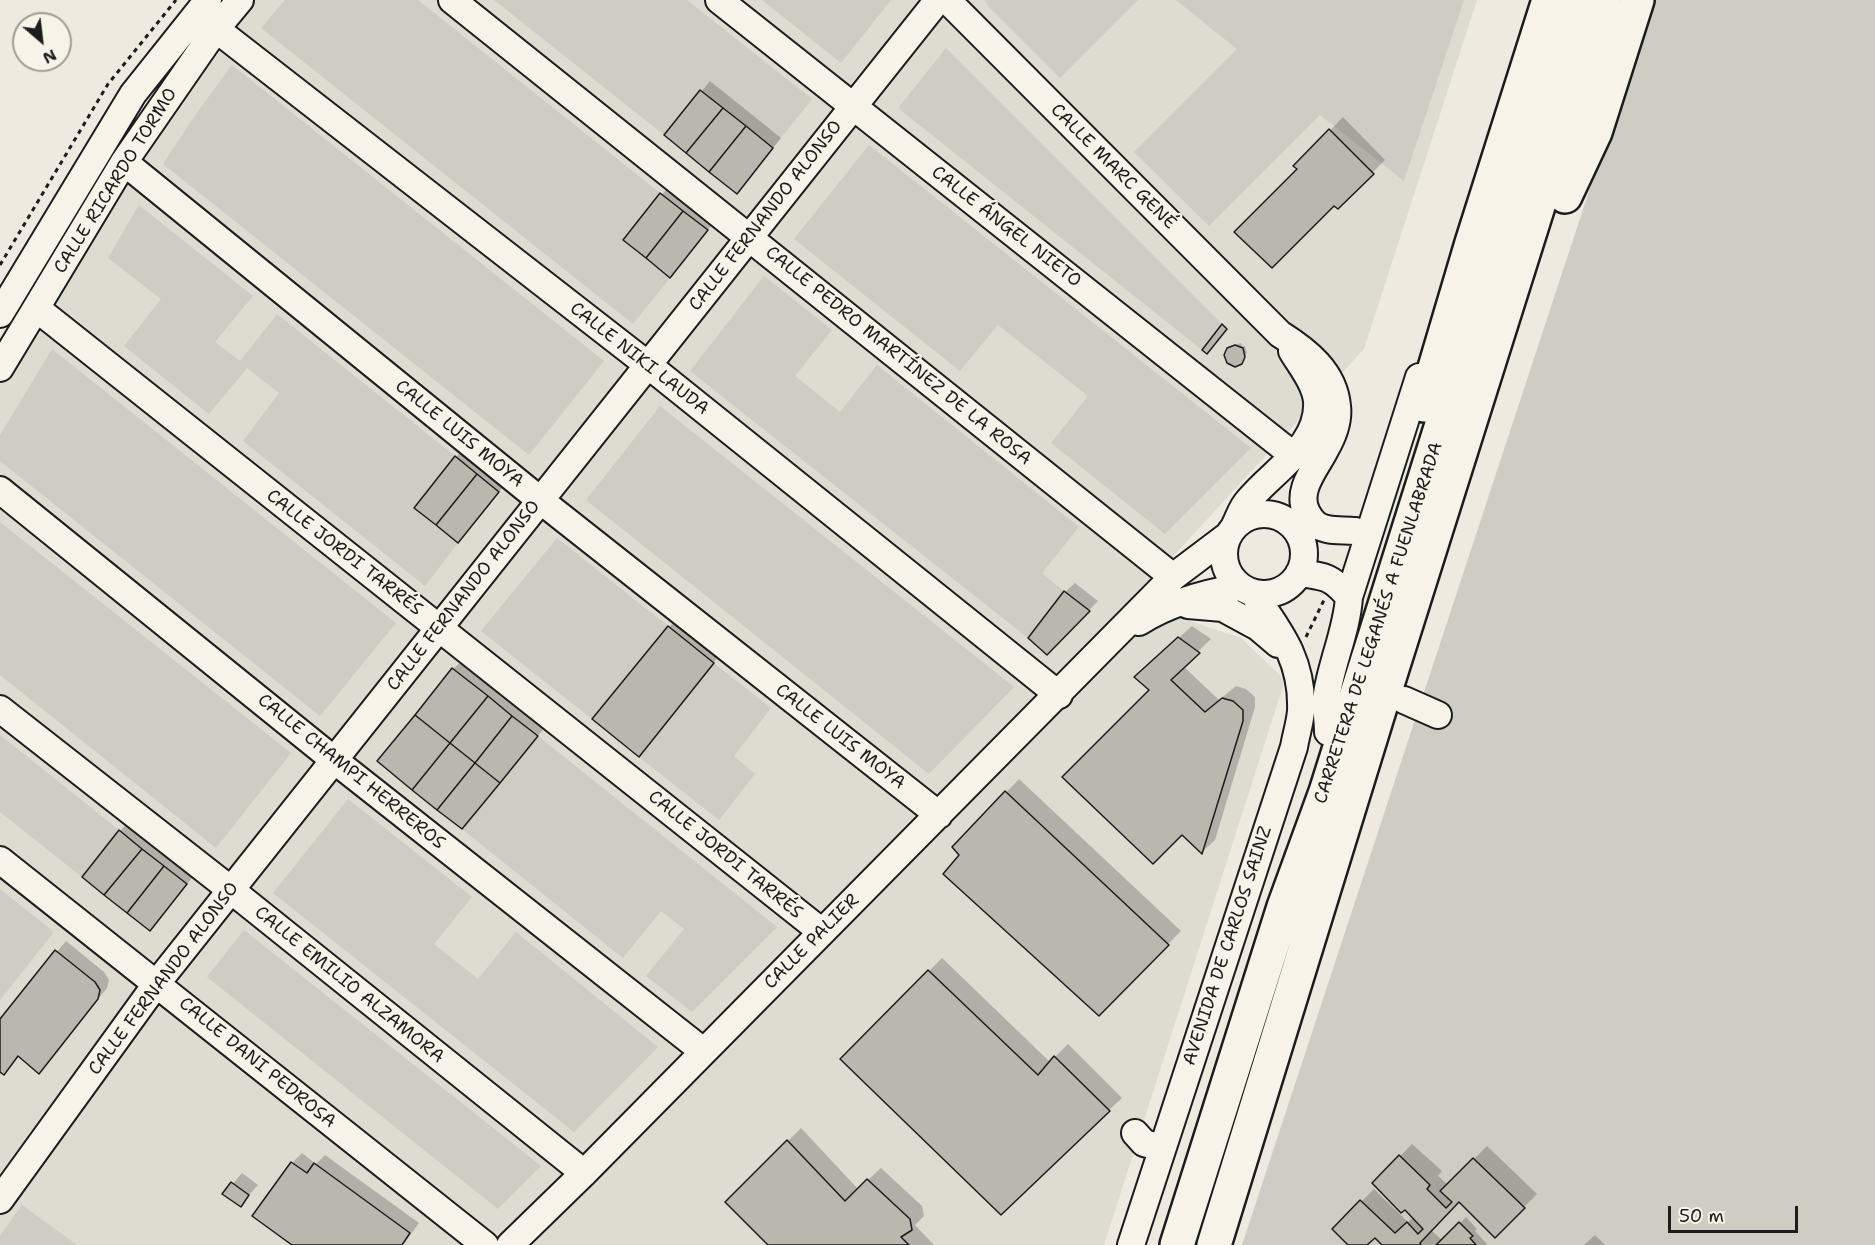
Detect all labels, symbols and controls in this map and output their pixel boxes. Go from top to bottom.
north arrow [12,12,72,72]
text: N [39,44,60,69]
street label: CALLE RICARDO TORMO [50,84,182,278]
street label: CALLE MARC GENÉ [1046,100,1180,234]
street label: CALLE FERNANDO ALONSO [685,116,847,316]
street label: CALLE ÁNGEL NIETO [927,162,1085,292]
street label: CALLE PEDRO MARTÍNEZ DE LA ROSA [761,242,1035,470]
street label: CALLE NIKI LAUDA [565,298,713,420]
street label: CALLE LUIS MOYA [390,376,528,492]
street label: CARRETERA DE LEGANÉS A FUENLABRADA [1310,439,1448,807]
street label: CALLE JORDI TARRÉS [262,485,426,621]
street label: CALLE FERNANDO ALONSO [383,496,545,696]
street label: CALLE LUIS MOYA [771,680,909,794]
street label: CALLE CHAMPI HERREROS [253,690,449,854]
street label: CALLE JORDI TARRÉS [644,786,806,924]
street label: AVENIDA DE CARLOS SAINZ [1179,824,1277,1068]
street label: CALLE FERNANDO ALONSO [84,878,244,1080]
street label: CALLE PALIER [760,890,864,994]
street label: CALLE EMILIO ALZAMORA [250,902,448,1068]
street label: CALLE DANI PEDROSA [174,993,340,1133]
scale bar [1671,1194,1802,1232]
text: 50 m [1679,1204,1724,1228]

